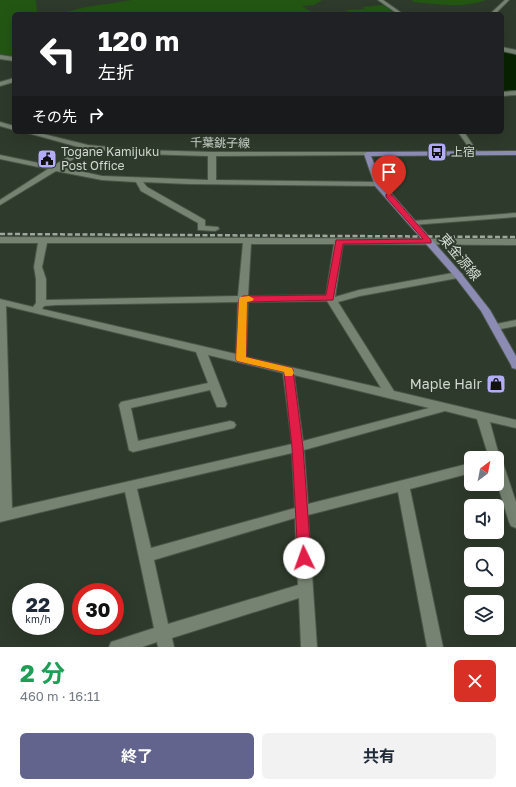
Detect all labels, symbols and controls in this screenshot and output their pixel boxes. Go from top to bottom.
text: 120 m [98,24,179,57]
icon: left [32,28,84,80]
text: 左折 [98,61,134,83]
icon: right [85,104,107,126]
text: その先 [32,107,77,125]
street label: 千葉銚子線 [190,134,250,151]
bus stop icon: 上宿 [426,141,448,163]
place label: Togane Kamijuku Post Office [61,144,159,173]
place label: 上宿 [451,144,475,159]
public building icon: Togane Kamijuku Post Office [36,148,58,170]
pin [372,155,406,196]
icon: arrive [378,161,400,183]
street label: 東金源線 [436,230,485,284]
shop icon: Maple Hair [485,373,507,395]
place label: Maple Hair [410,375,483,392]
north arrow [464,451,504,491]
map controls [464,451,504,635]
button: sound [464,499,504,539]
position arrow [283,537,325,579]
button: search [464,547,504,587]
speed limit sign: 30 [72,583,124,635]
text: 22 [26,592,50,616]
button: layers [464,595,504,635]
text: km/h [25,613,51,625]
text: 2 分 [20,658,65,687]
button: close [454,660,496,702]
text: 460 m · 16:11 [20,688,100,704]
button: 終了 [20,733,254,779]
button: 共有 [262,733,496,779]

